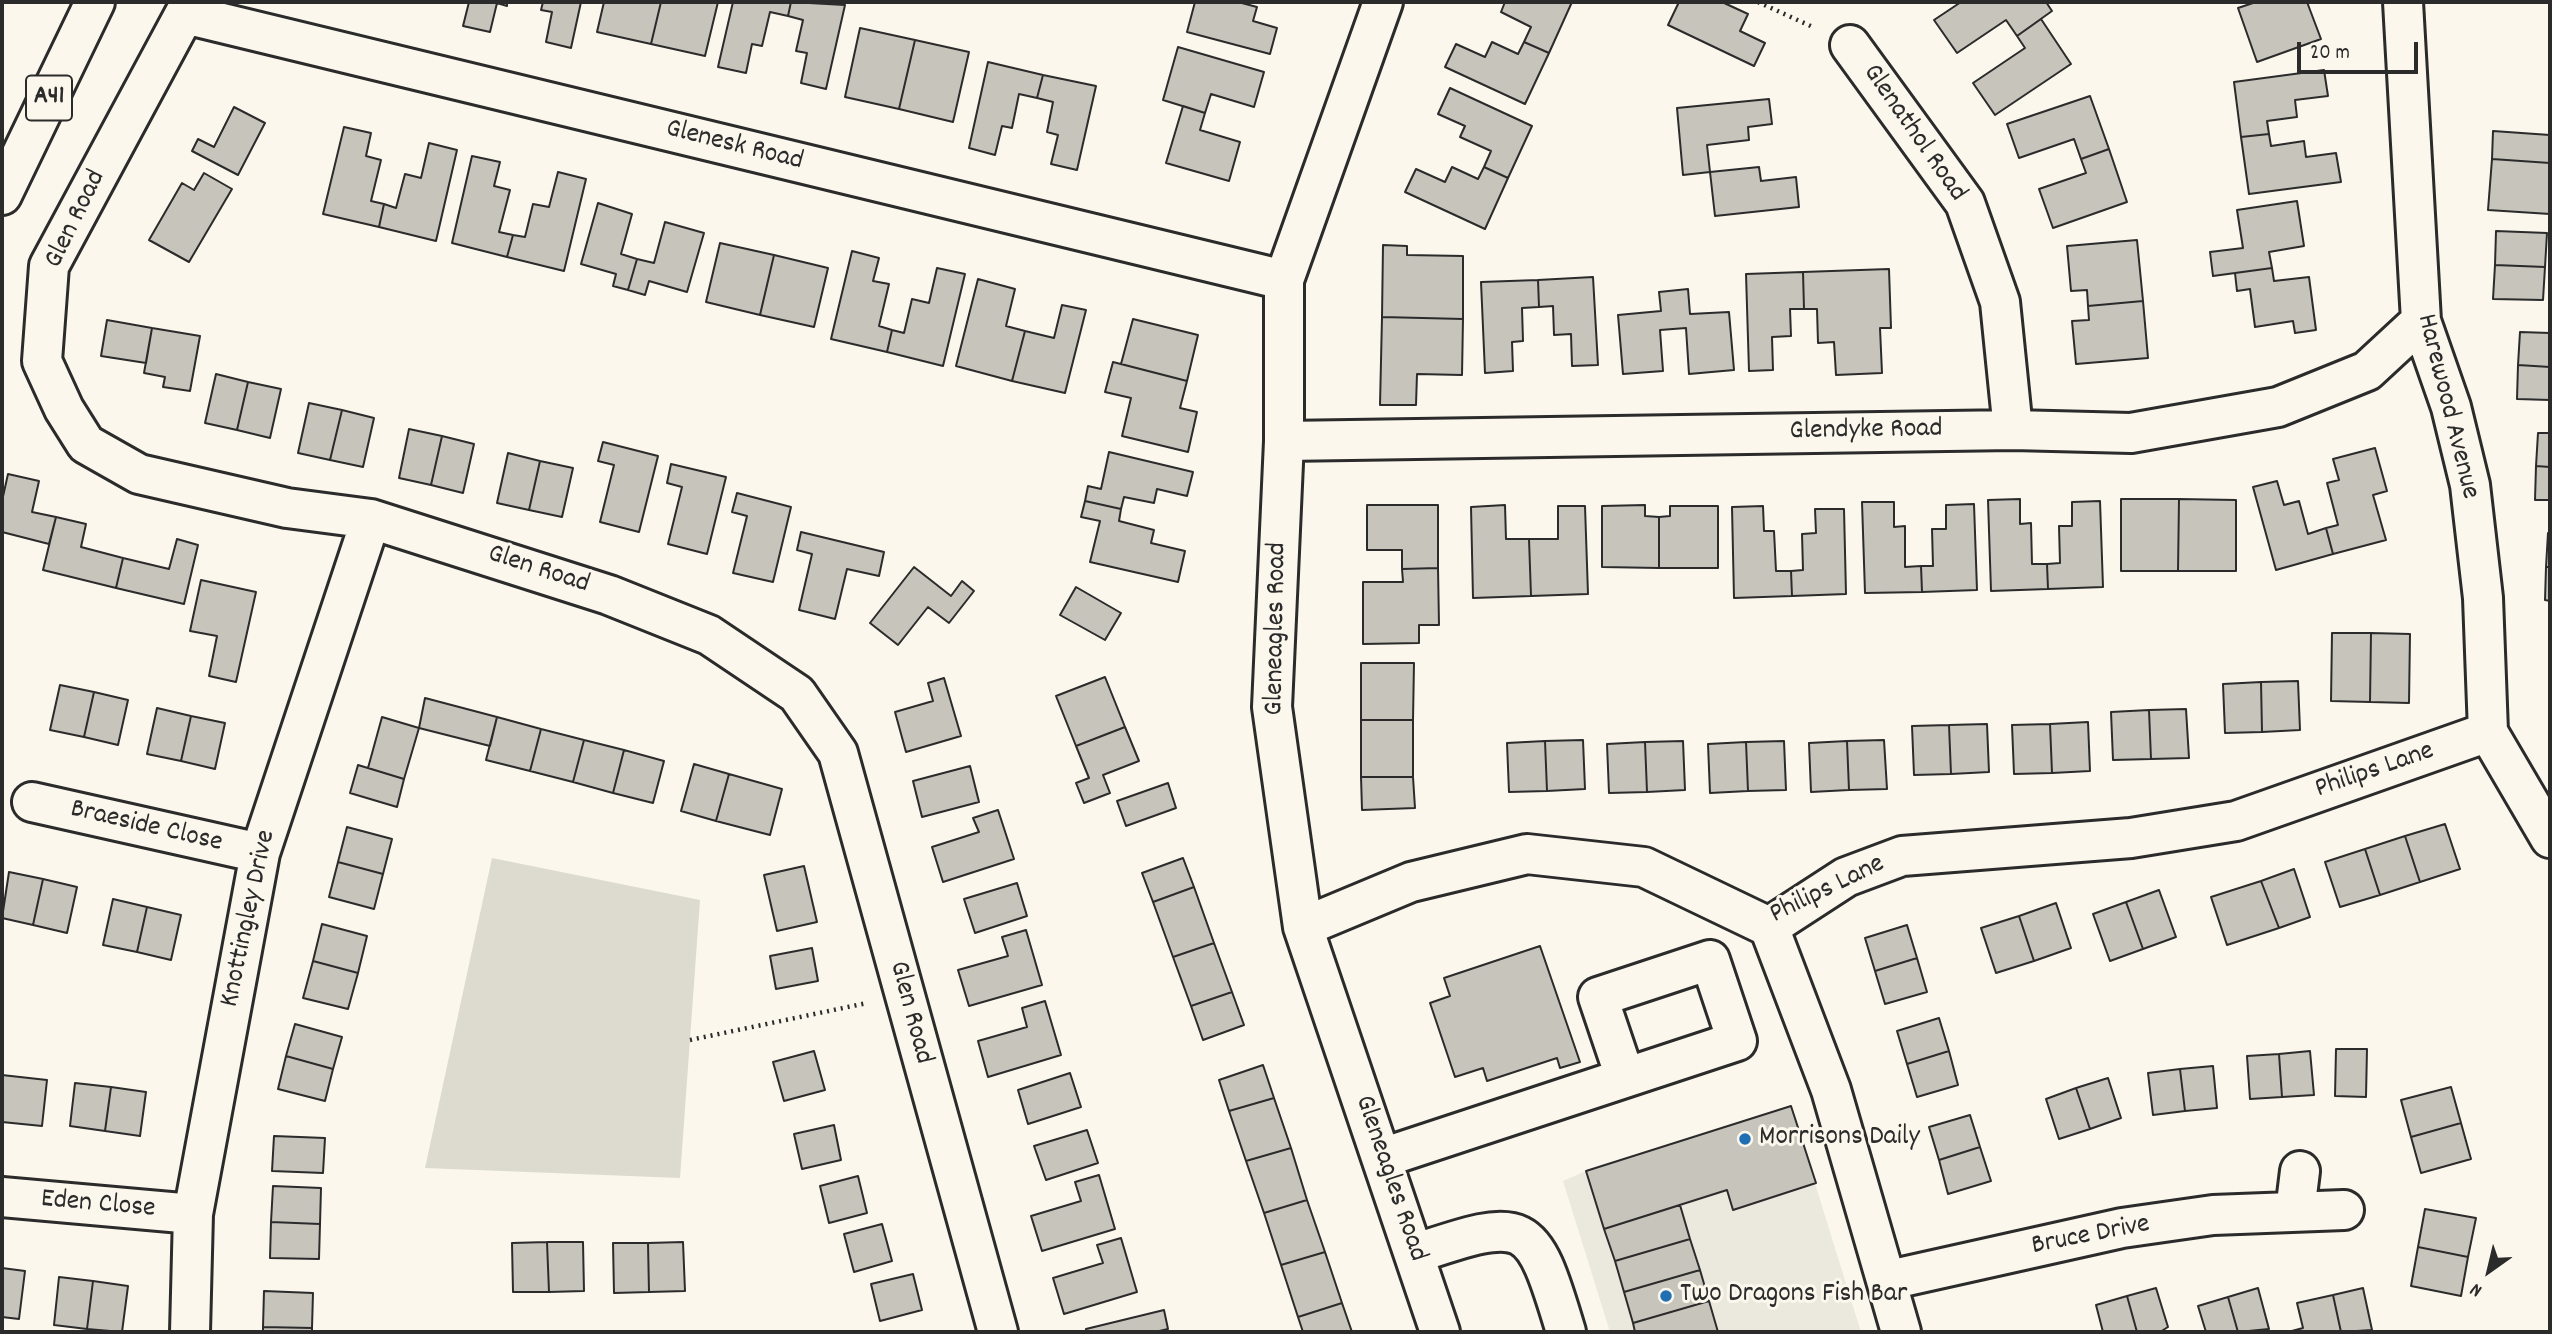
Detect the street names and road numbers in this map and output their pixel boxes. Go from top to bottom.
street label: Glenathol Road [1853,59,1973,209]
road number: A41 [26,76,72,120]
street label: Glenesk Road [662,114,806,180]
street label: Glen Road [39,166,115,274]
street label: Harewood Avenue [2407,311,2485,503]
street label: Glendyke Road [1789,414,1943,450]
street label: Glen Road [483,539,593,603]
street label: Gleneagles Road [1260,542,1296,716]
street label: Philips Lane [2311,736,2439,808]
street label: Braeside Close [67,794,225,862]
street label: Knottingley Drive [215,827,285,1011]
street label: Philips Lane [1765,849,1891,933]
street label: Glen Road [879,958,939,1068]
street label: Gleneagles Road [1345,1092,1433,1266]
street label: Eden Close [39,1184,157,1228]
street label: Bruce Drive [2029,1209,2153,1265]

